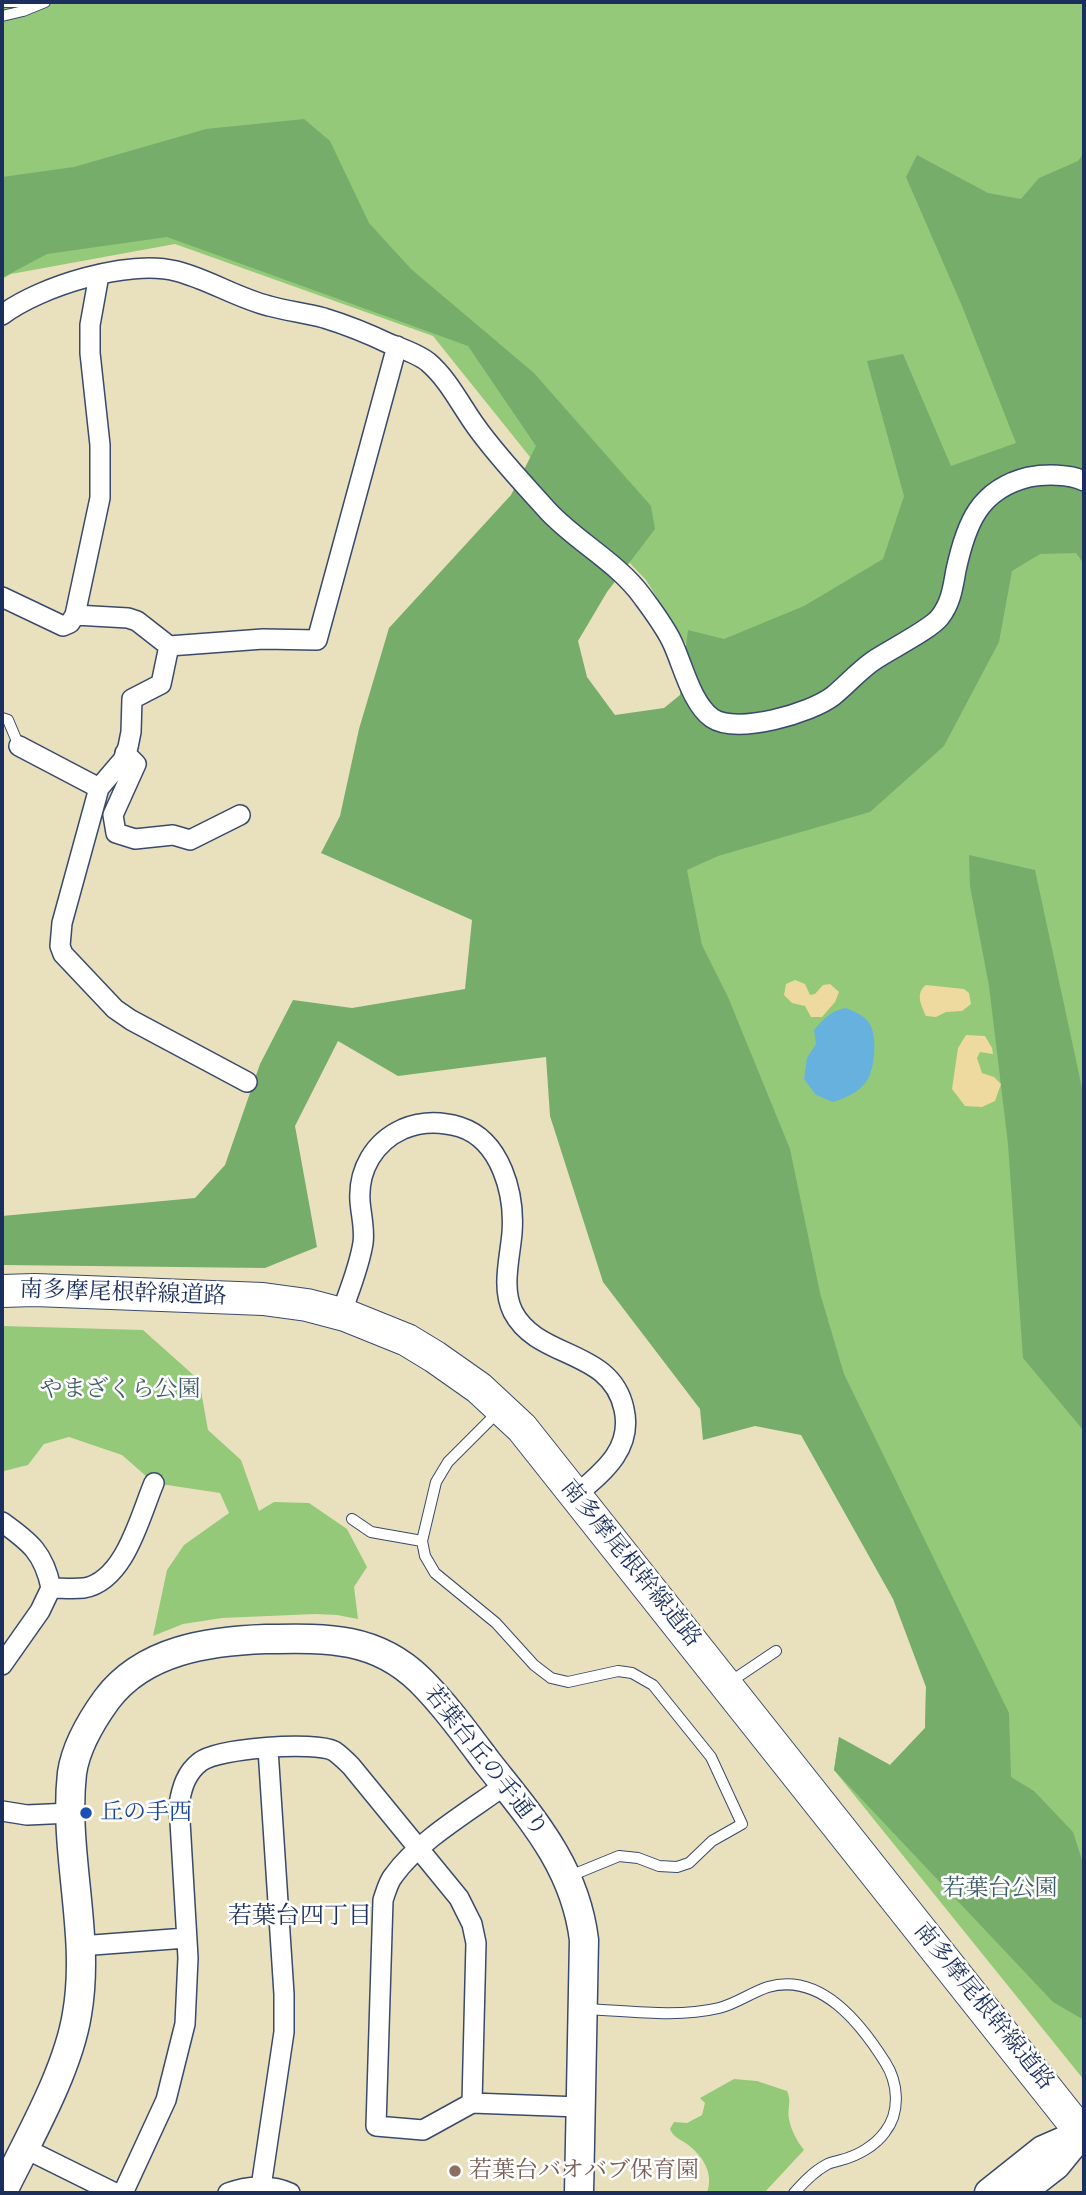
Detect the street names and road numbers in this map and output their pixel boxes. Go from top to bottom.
street label: 南多摩尾根幹線道路 [19,1277,227,1311]
street label: 南多摩尾根幹線道路 [554,1475,706,1653]
street label: 若葉台丘の手通り [417,1681,553,1843]
street label: 南多摩尾根幹線道路 [907,1918,1059,2096]

